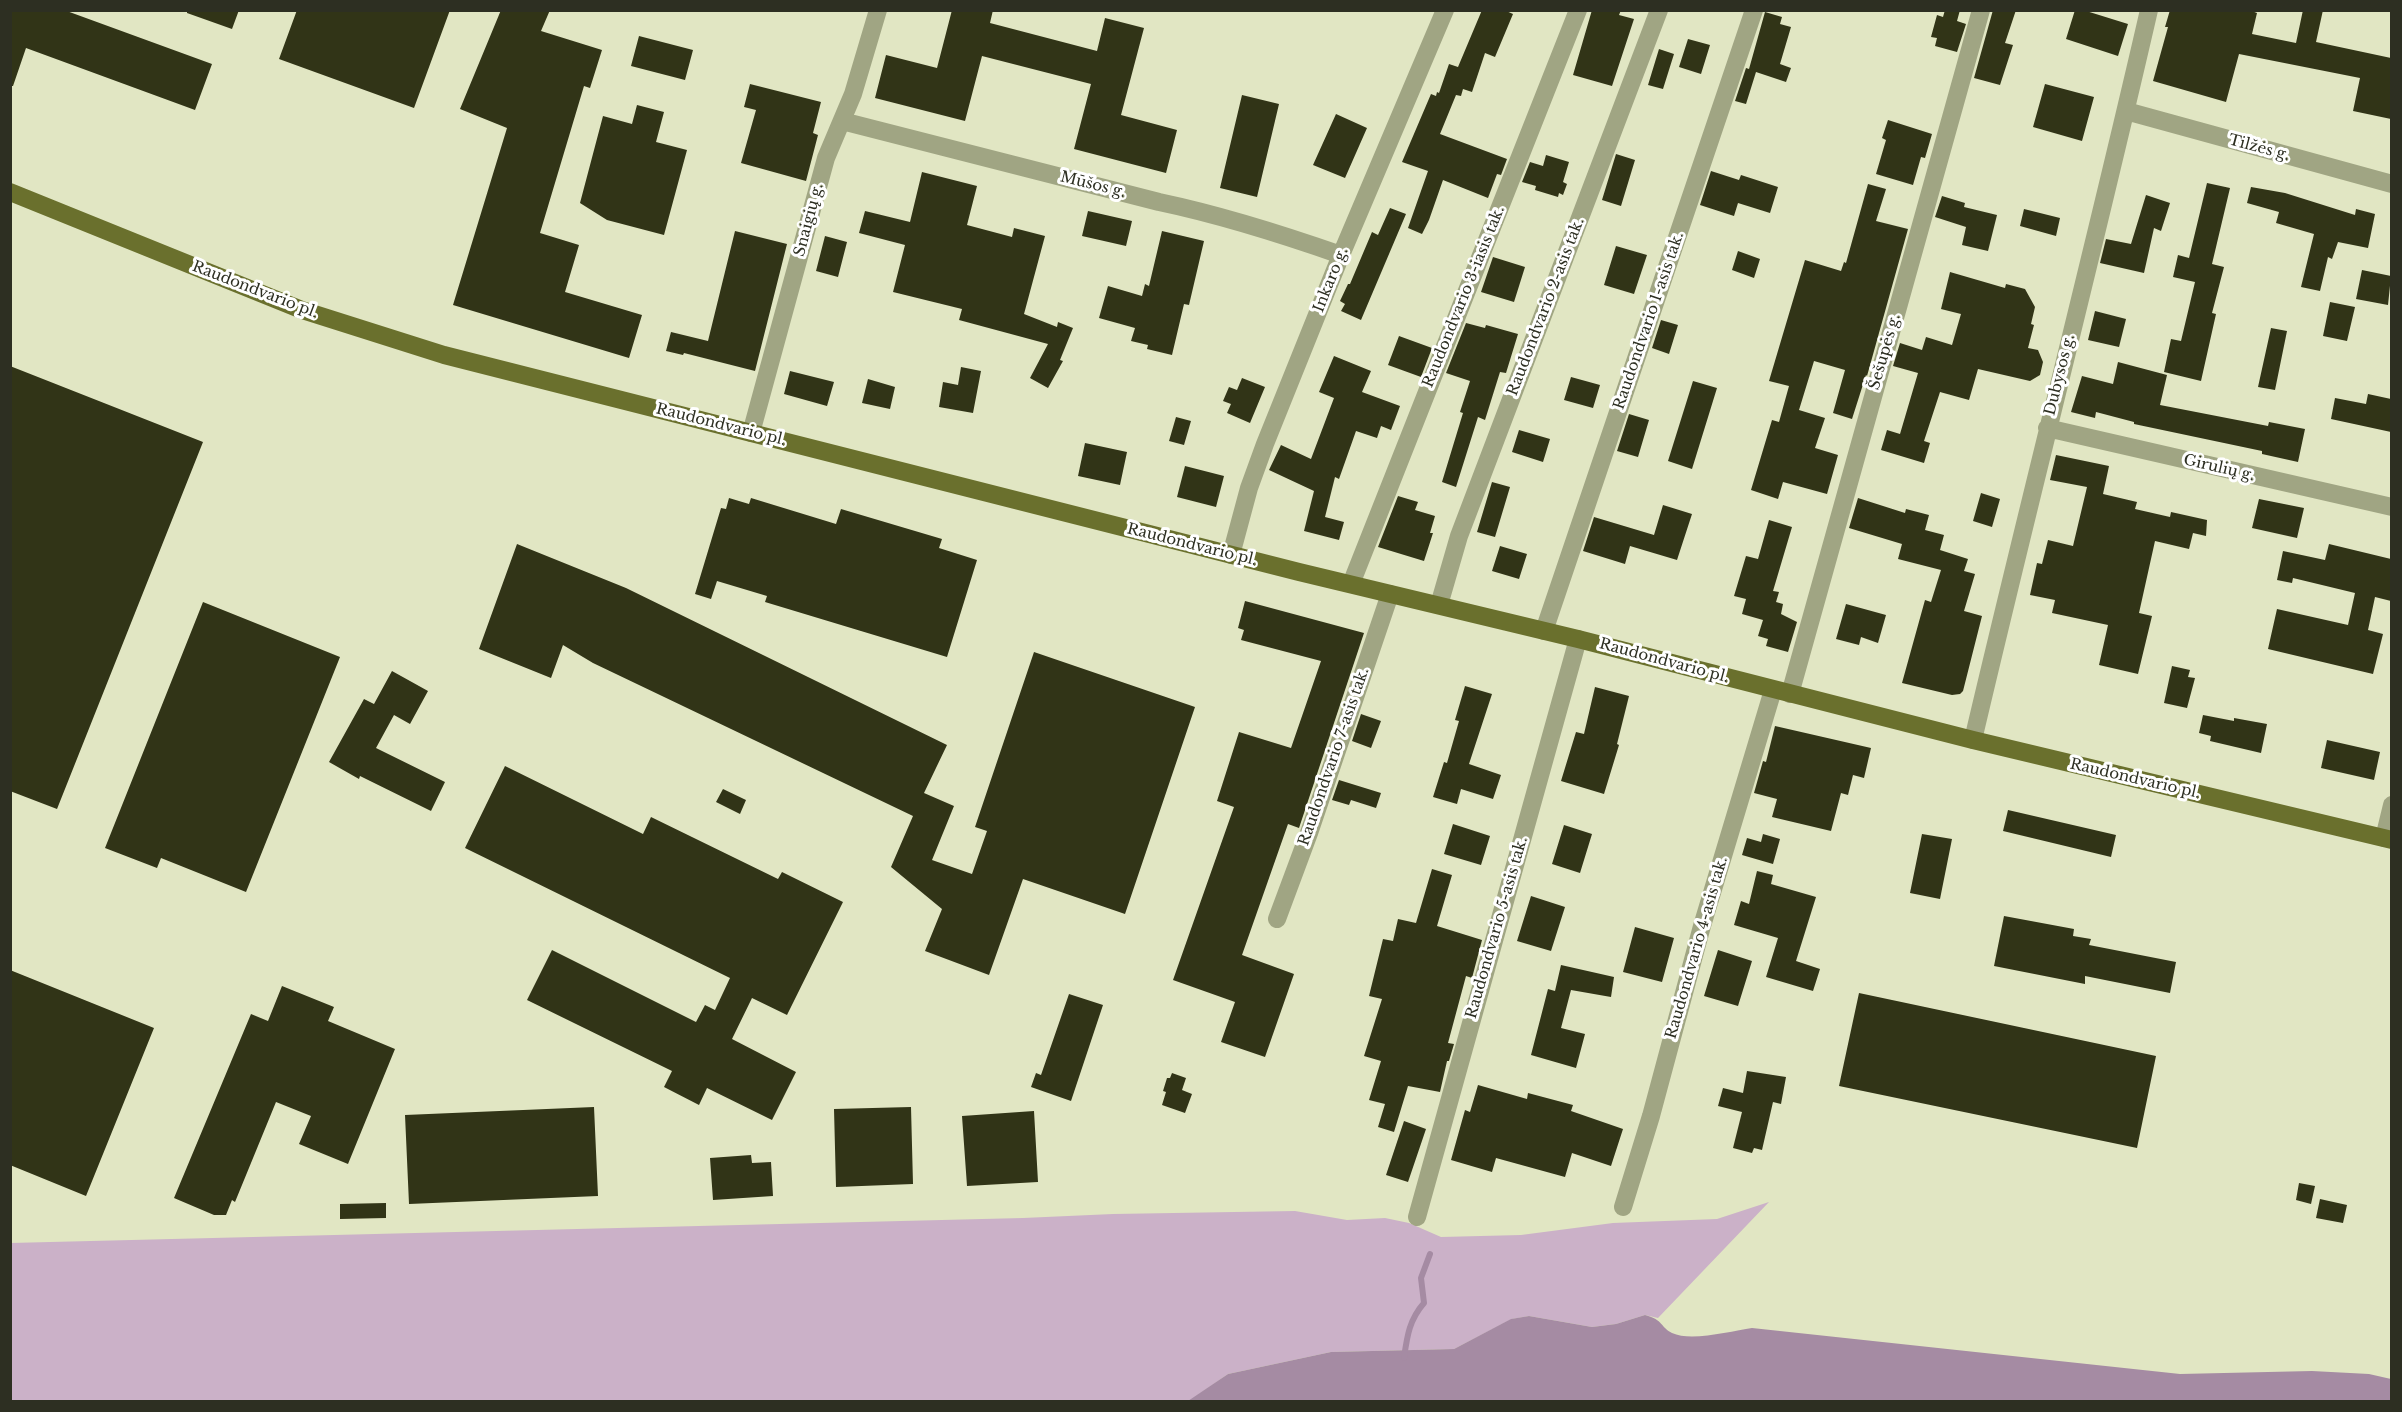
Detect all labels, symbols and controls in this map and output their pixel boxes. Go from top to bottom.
street label: Tilžės g. [2226,131,2292,165]
street label: Mūšos g. [1058,168,1128,202]
street label: Snaigių g. [791,182,827,258]
street label: Raudondvario 3-iasis tak. [1419,204,1509,390]
street label: Raudondvario 2-asis tak. [1504,216,1588,398]
street label: Raudondvario 1-asis tak. [1610,230,1688,412]
street label: Inkaro g. [1310,245,1352,315]
street label: Raudondvario pl. [190,258,320,322]
street label: Šešupės g. [1866,312,1904,392]
street label: Dubysos g. [2041,333,2079,417]
street label: Raudondvario pl. [654,400,788,450]
street label: Girulių g. [2182,451,2256,485]
street label: Raudondvario pl. [1125,520,1259,570]
street label: Raudondvario pl. [1597,635,1731,687]
street label: Raudondvario 7-asis tak. [1295,666,1373,848]
street label: Raudondvario pl. [2068,755,2202,803]
street label: Raudondvario 5-asis tak. [1462,835,1532,1021]
street label: Raudondvario 4-asis tak. [1662,855,1732,1041]

